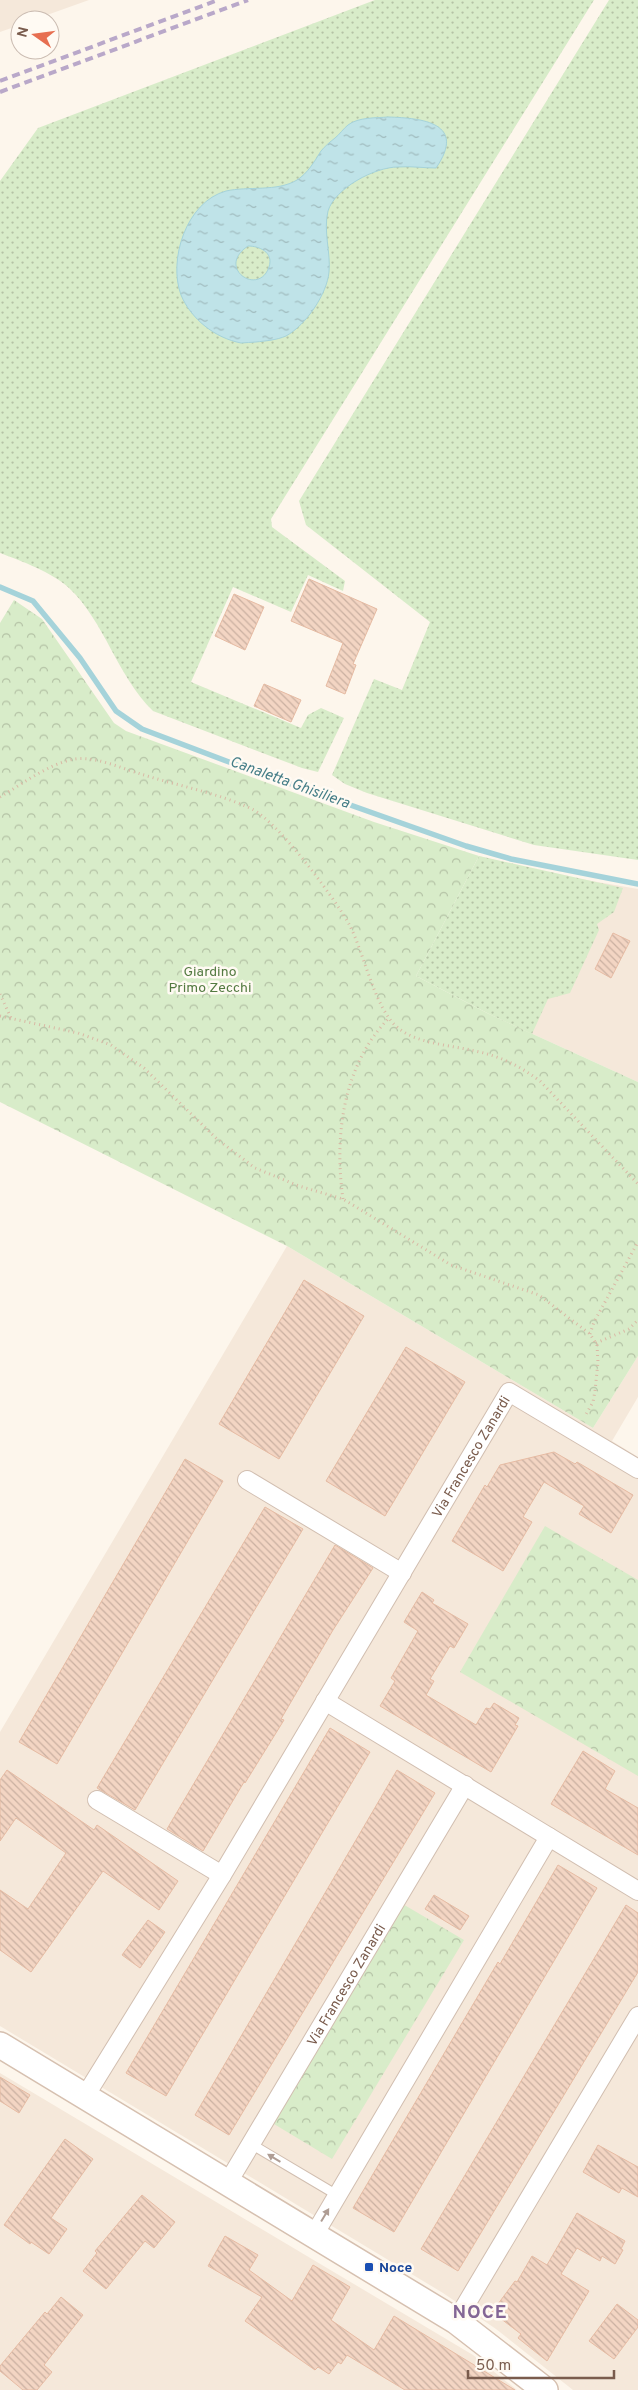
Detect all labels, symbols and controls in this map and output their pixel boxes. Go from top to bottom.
north arrow [10,10,60,60]
text: N [14,25,33,39]
water label: Canaletta Ghisiliera [227,753,352,814]
park label: Giardino Primo Zecchi [168,964,252,997]
street label: Via Francesco Zanardi [429,1393,515,1521]
street label: Via Francesco Zanardi [304,1922,390,2050]
one-way arrow [268,2153,281,2162]
one-way arrow [321,2208,330,2221]
place label: Noce [379,2260,413,2277]
marker: Noce [363,2261,375,2273]
district label: NOCE [452,2301,508,2325]
scale bar [468,2348,614,2380]
text: 50 m [476,2357,511,2376]

